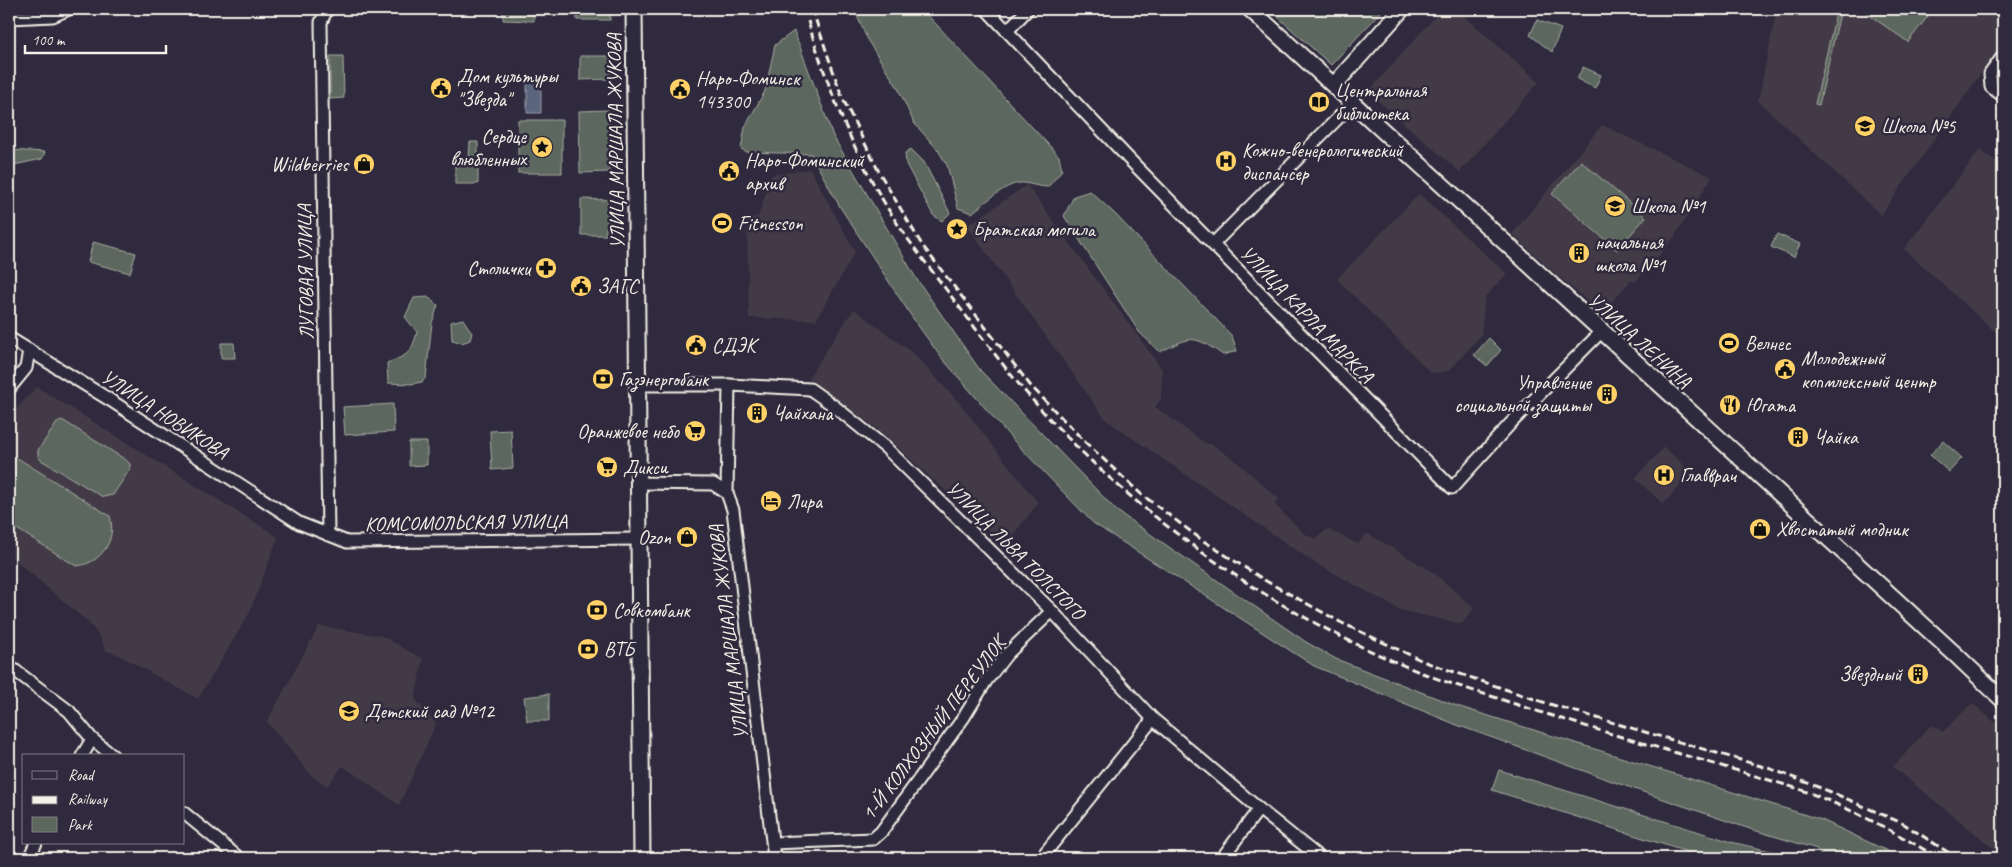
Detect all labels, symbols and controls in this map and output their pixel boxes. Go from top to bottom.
scale bar [25,22,166,54]
text: 100 m [32,31,66,50]
street label: УЛИЦА МАРШАЛА ЖУКОВА [601,32,630,249]
place label: Дом культуры "Звезда" [457,64,559,112]
place label: Наро-Фоминск 143300 [696,66,801,114]
public building icon: Дом культуры "Звезда" [429,76,453,100]
public building icon: Наро-Фоминск 143300 [668,77,692,101]
place label: Центральная библиотека [1335,78,1427,126]
library icon: Центральная библиотека [1307,90,1331,114]
school or university icon: Школа №5 [1853,114,1877,138]
place label: Школа №5 [1881,114,1956,139]
place label: Сердце влюбленных [450,124,528,172]
place icon: Сердце влюбленных [530,135,554,159]
place label: Кожно-венерологический диспансер [1242,138,1405,186]
place label: Наро-Фоминский архив [745,148,866,196]
hospital icon: Кожно-венерологический диспансер [1214,149,1238,173]
place label: Wildberries [271,152,350,177]
shop icon: Wildberries [352,152,376,176]
public building icon: Наро-Фоминский архив [717,159,741,183]
school or university icon: Школа №1 [1603,194,1627,218]
place label: Школа №1 [1631,194,1706,219]
street label: ЛУГОВАЯ УЛИЦА [292,203,319,340]
sports icon: Fitnesson [710,211,734,235]
place label: Fitnesson [738,211,804,236]
place icon: Братская могила [945,217,969,241]
place label: Братская могила [973,217,1097,242]
place label: начальная школа №1 [1595,230,1667,278]
street label: УЛИЦА КАРЛА МАРКСА [1235,241,1379,389]
building icon: начальная школа №1 [1567,241,1591,265]
place label: Столички [467,256,532,281]
pharmacy icon: Столички [534,256,558,280]
public building icon: ЗАГС [569,274,593,298]
place label: ЗАГС [597,274,640,299]
street label: УЛИЦА ЛЕНИНА [1583,287,1697,394]
sports icon: Велнес [1717,331,1741,355]
place label: Велнес [1745,331,1791,356]
public building icon: СДЭК [684,333,708,357]
place label: СДЭК [712,333,760,358]
place label: Молодежный копмлексный центр [1801,346,1937,394]
public building icon: Молодежный копмлексный центр [1773,357,1797,381]
street label: УЛИЦА НОВИКОВА [97,364,234,465]
bank icon: Газэнергобанк [591,367,615,391]
place label: Газэнергобанк [619,367,710,393]
place label: Управление социальной защиты [1454,370,1592,419]
building icon: Управление социальной защиты [1595,382,1619,406]
restaurant icon: Югата [1718,393,1742,417]
place label: Югата [1746,393,1797,418]
building icon: Чайхана [745,401,769,425]
place label: Чайхана [773,401,834,426]
place label: Оранжевое небо [577,419,680,444]
supermarket icon: Оранжевое небо [683,419,707,443]
building icon: Чайка [1786,425,1810,449]
place label: Чайка [1814,425,1859,450]
supermarket icon: Дикси [595,455,619,479]
place label: Дикси [623,455,669,480]
hospital icon: Главврач [1652,463,1676,487]
place label: Главврач [1680,463,1738,488]
street label: УЛИЦА ЛЬВА ТОЛСТОГО [941,476,1092,626]
hotel icon: Лира [759,489,783,513]
place label: Лира [787,489,824,514]
street label: КОМСОМОЛЬСКАЯ УЛИЦА [365,508,568,537]
shop icon: Хвостатый модник [1748,517,1772,541]
place label: Хвостатый модник [1776,517,1909,542]
street label: УЛИЦА МАРШАЛА ЖУКОВА [703,522,754,741]
place label: Ozon [638,525,672,550]
shop icon: Ozon [675,525,699,549]
bank icon: Совкомбанк [585,598,609,622]
place label: Совкомбанк [613,598,691,623]
street label: 1-Й КОЛХОЗНЫЙ ПЕРЕУЛОК [856,628,1013,825]
bank icon: ВТБ [576,637,600,661]
place label: ВТБ [604,637,636,662]
place label: Звездный [1839,662,1904,687]
building icon: Звездный [1906,662,1930,686]
school or university icon: Детский сад №12 [337,699,361,723]
place label: Детский сад №12 [365,699,496,724]
legend [22,754,185,844]
text: Road [68,766,95,785]
text: Railway [68,790,109,809]
text: Park [68,816,93,835]

